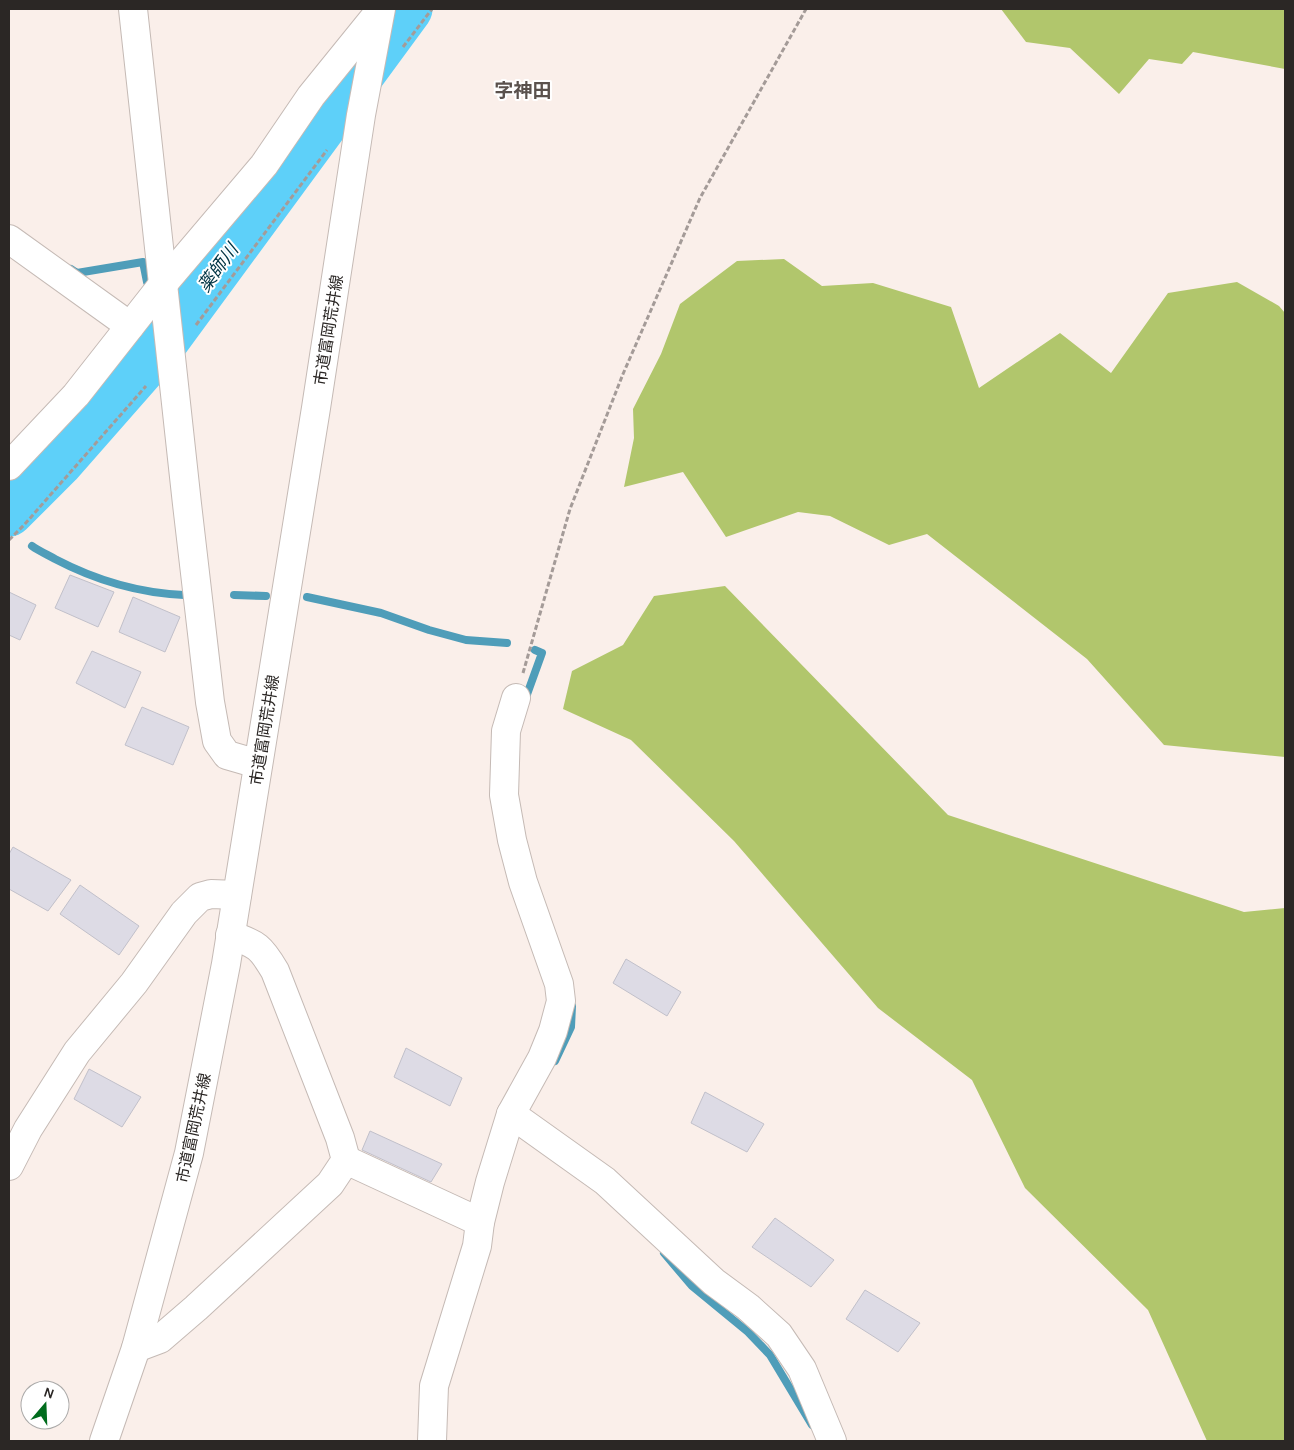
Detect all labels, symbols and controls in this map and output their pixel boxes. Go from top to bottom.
district label: 字神田 [494,80,552,102]
water label: 薬師川 [193,238,244,296]
street label: 市道富岡荒井線 [310,273,347,387]
street label: 市道富岡荒井線 [246,673,283,787]
street label: 市道富岡荒井線 [173,1071,214,1185]
north arrow [20,1380,70,1430]
text: N [42,1384,57,1403]

